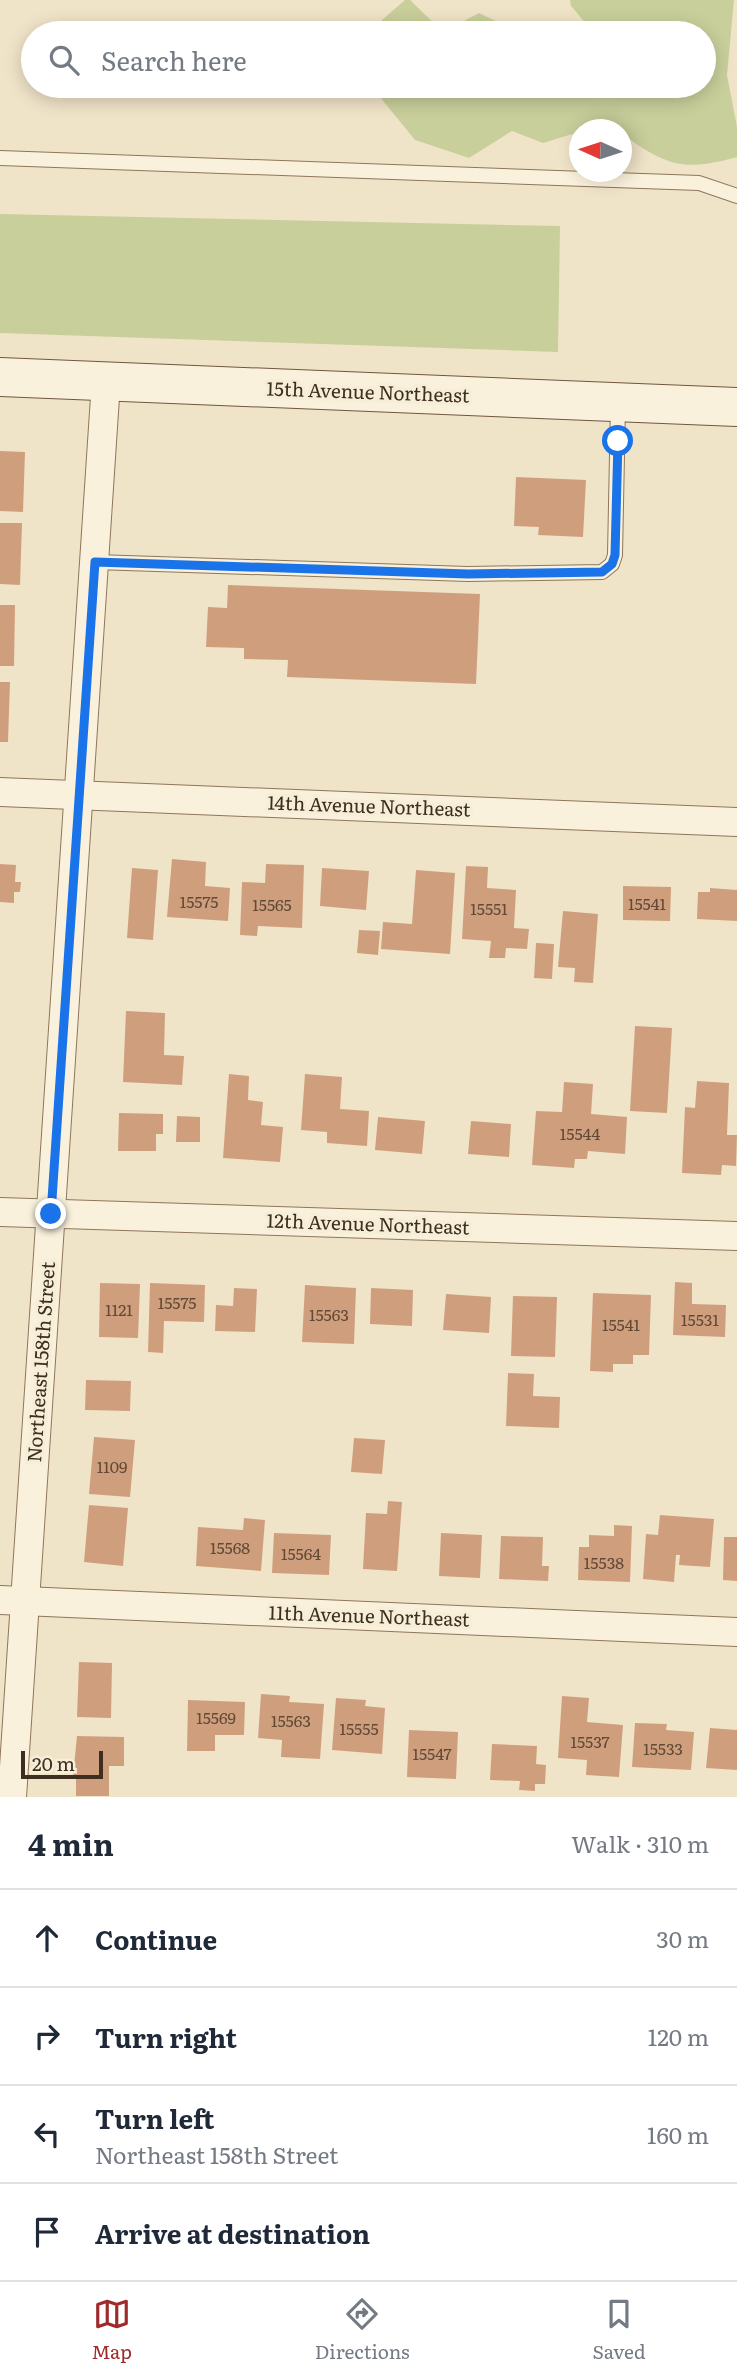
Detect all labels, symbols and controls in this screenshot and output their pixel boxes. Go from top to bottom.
search box [21,21,716,98]
text: Search here [101,40,247,79]
icon: search [45,41,83,79]
north arrow [569,119,632,182]
street label: 15th Avenue Northeast [266,373,470,409]
route start [602,425,633,456]
street label: 14th Avenue Northeast [267,787,471,823]
house number: 15575 [180,889,218,913]
house number: 15541 [628,891,667,915]
house number: 15565 [252,892,292,916]
house number: 15551 [470,896,508,920]
house number: 15544 [560,1121,600,1145]
route end [35,1198,66,1229]
street label: 12th Avenue Northeast [266,1205,470,1241]
street label: Northeast 158th Street [19,1260,61,1463]
house number: 15575 [158,1290,196,1314]
house number: 1121 [105,1297,133,1321]
house number: 15563 [309,1302,349,1326]
house number: 15531 [681,1307,719,1331]
house number: 15541 [602,1312,641,1336]
house number: 1109 [97,1454,127,1478]
house number: 15568 [210,1535,250,1559]
house number: 15564 [281,1541,321,1565]
house number: 15538 [584,1550,624,1574]
street label: 11th Avenue Northeast [268,1598,470,1633]
house number: 15569 [196,1705,236,1729]
house number: 15563 [271,1708,311,1732]
house number: 15555 [339,1716,379,1740]
house number: 15537 [570,1729,610,1753]
house number: 15533 [643,1736,683,1760]
house number: 15547 [412,1741,452,1765]
scale bar [21,1748,103,1780]
text: 20 m [32,1749,75,1777]
text: 4 min [28,1821,114,1865]
text: Walk · 310 m [571,1826,709,1860]
icon: ahead [28,1919,66,1957]
text: Continue [95,1919,217,1958]
text: 30 m [656,1921,709,1955]
icon: right [28,2017,66,2055]
text: Turn right [95,2017,237,2056]
text: 120 m [648,2019,709,2053]
text: Turn left [95,2098,214,2137]
icon: left [28,2115,66,2153]
text: 160 m [647,2117,709,2151]
text: Northeast 158th Street [95,2137,338,2171]
icon: arrive [28,2213,66,2251]
text: Arrive at destination [95,2213,370,2252]
tab: Map [91,2295,132,2365]
tab: Directions [315,2295,410,2365]
tab: Saved [593,2295,646,2365]

